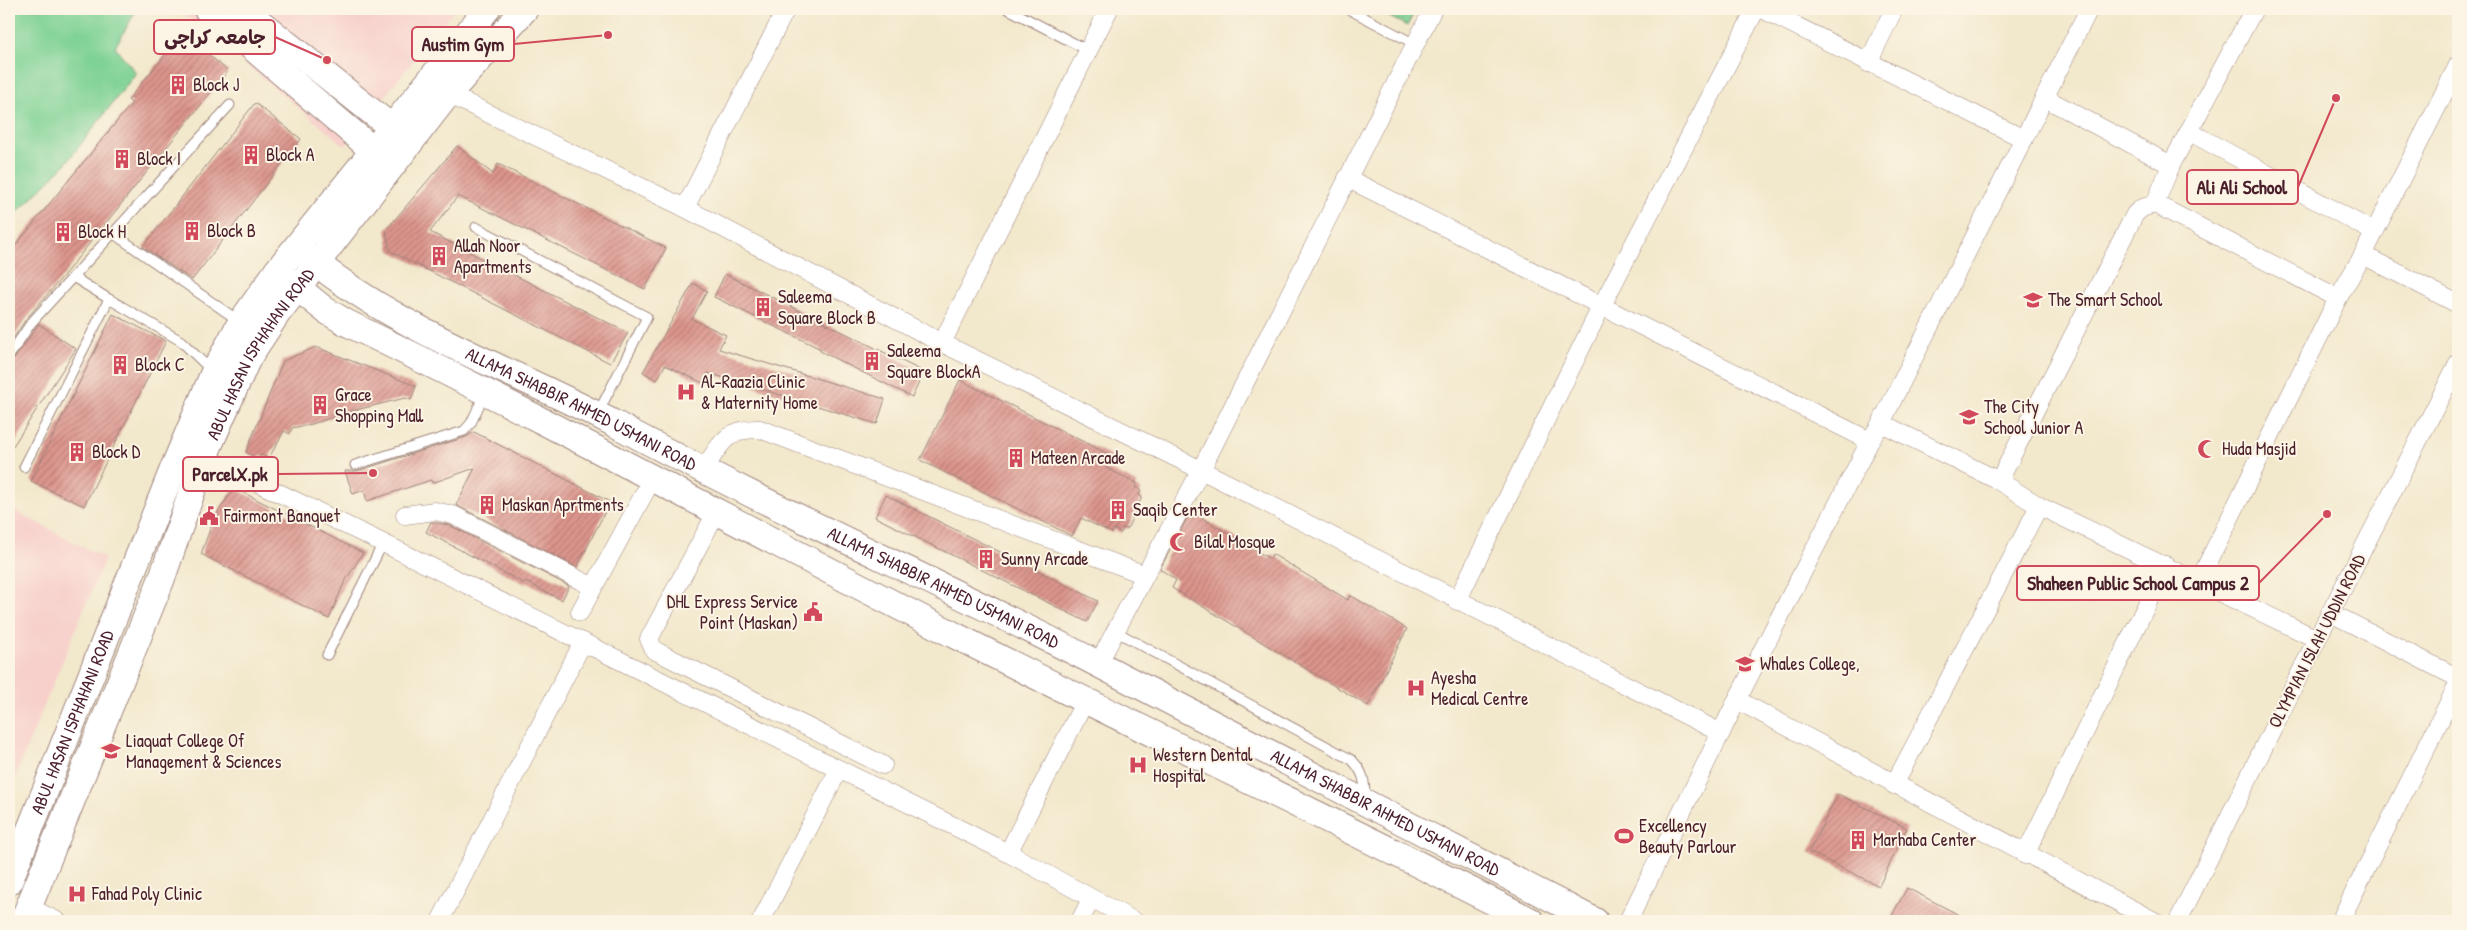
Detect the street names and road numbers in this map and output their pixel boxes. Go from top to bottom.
street label: ABUL HASAN ISPHAHANI ROAD [200,262,320,444]
street label: ALLAMA SHABBIR AHMED USMANI ROAD [462,341,701,477]
street label: ALLAMA SHABBIR AHMED USMANI ROAD [824,520,1064,654]
street label: OLYMPIAN ISLAH UDDIN ROAD [2262,549,2371,732]
street label: ABUL HASAN ISPHAHANI ROAD [24,626,120,818]
street label: ALLAMA SHABBIR AHMED USMANI ROAD [1267,743,1505,882]

